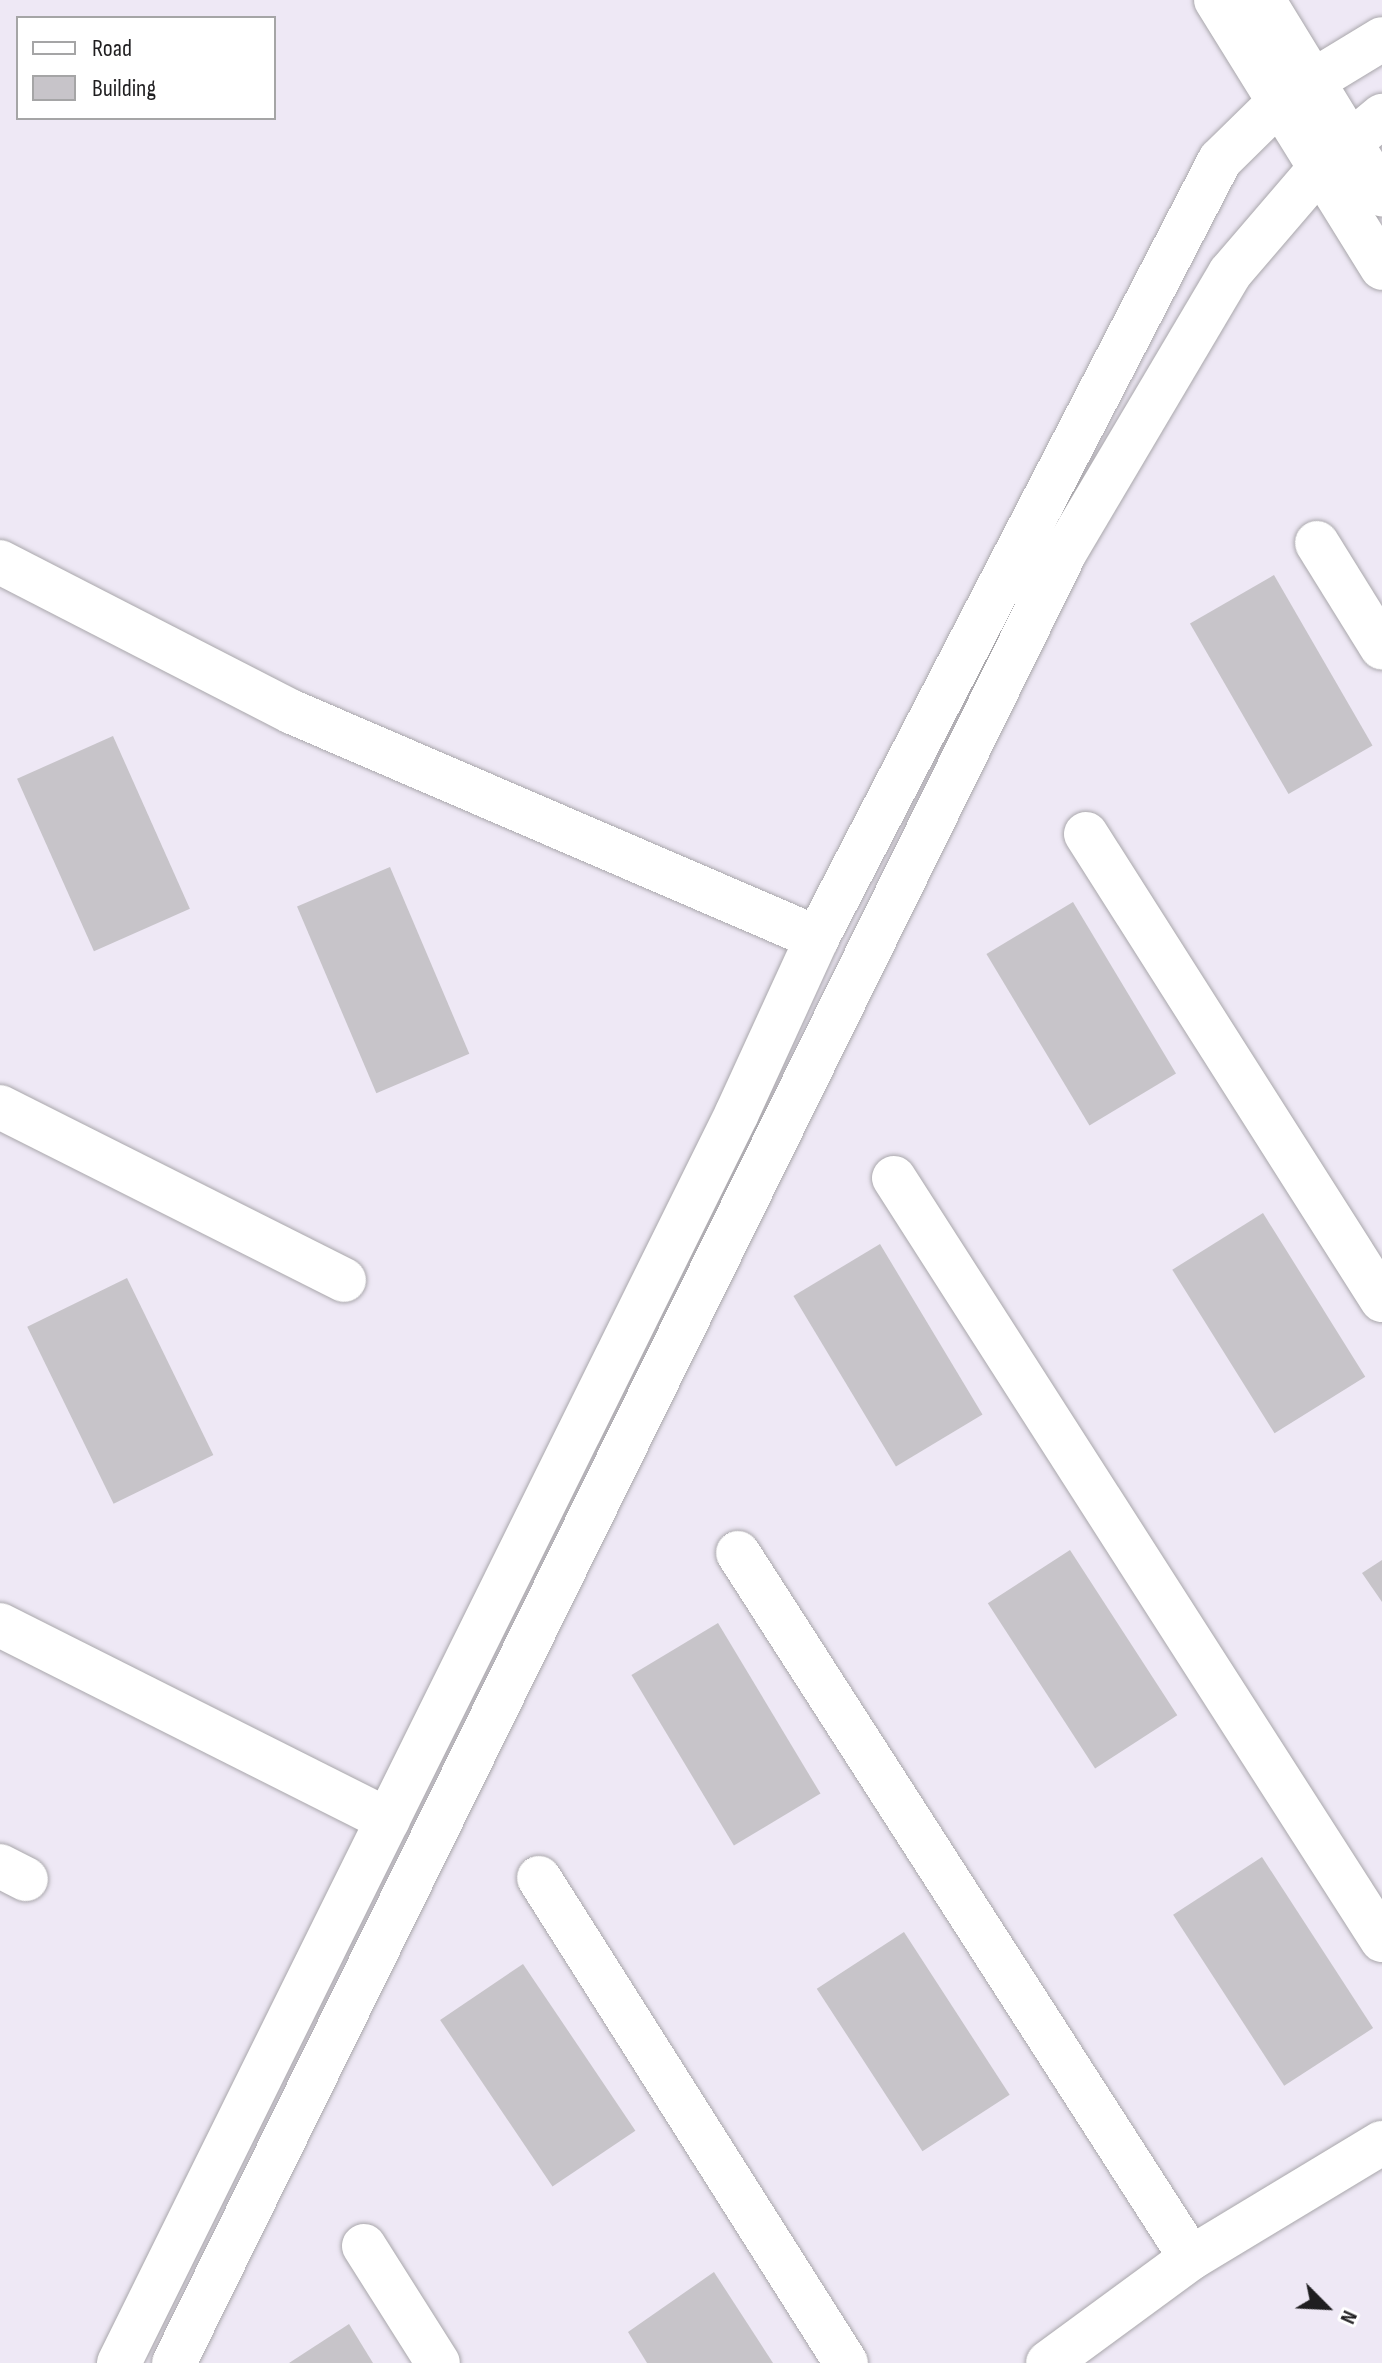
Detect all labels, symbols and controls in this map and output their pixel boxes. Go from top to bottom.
legend [16,16,276,120]
text: Road [92,34,132,63]
text: Building [92,74,156,103]
north arrow [1286,2267,1366,2347]
text: N [1334,2306,1363,2328]

